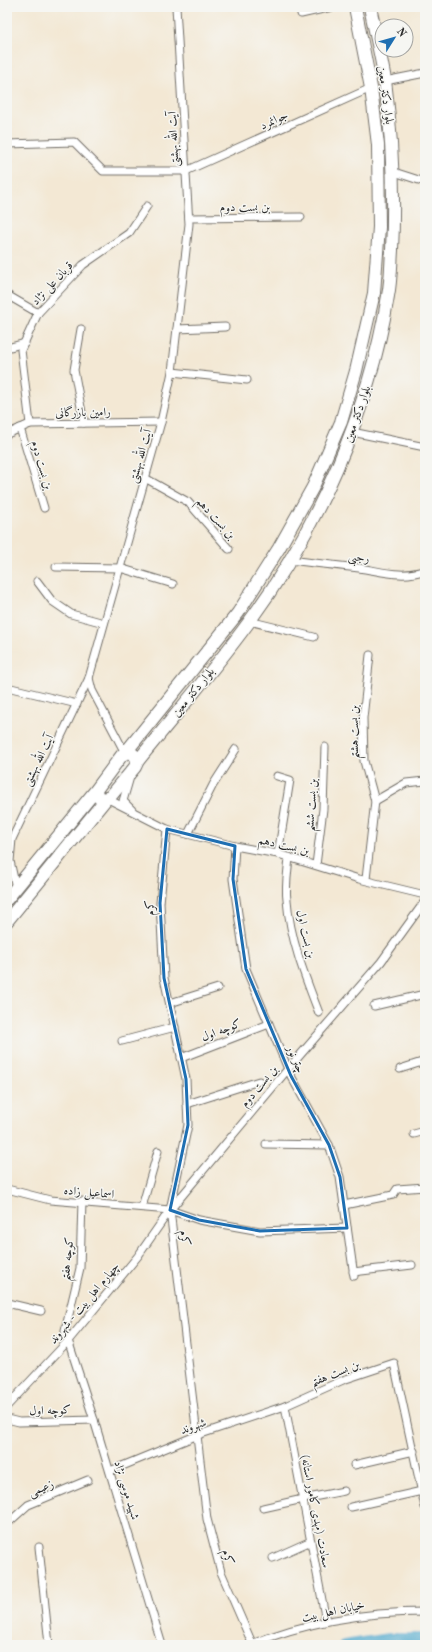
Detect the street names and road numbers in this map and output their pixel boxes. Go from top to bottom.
street label: بلوار دکتر معین [375,65,396,125]
street label: آیت الله بهشتی [161,109,183,167]
street label: جوانمرد [259,109,291,133]
street label: بن بست دوم [220,202,271,218]
street label: قربان علی نژاد [30,260,77,309]
street label: بلوار دکتر معین [342,384,373,444]
street label: رامین بازرگانی [55,404,111,419]
street label: آیت الله بهشتی [123,425,157,485]
street label: بن بست دوم [24,439,54,493]
street label: بن بست دهم [190,495,238,545]
street label: رجبی [347,551,370,568]
street label: بلوار دکتر معین [170,665,217,719]
street label: بن بست هشتم [349,704,366,759]
street label: آیت الله بهشتی [17,729,59,789]
street label: بن بست ششم [304,777,325,832]
street label: بن بست دهم [256,834,311,862]
street label: کرم [143,900,161,916]
street label: بن بست اول [293,909,317,961]
street label: کوچه اول [199,1017,244,1046]
street label: چتر نور [282,1043,306,1076]
street label: بن بست دوم [239,1063,284,1112]
street label: اسماعیل زاده [63,1185,115,1203]
street label: کرم [173,1229,193,1247]
street label: کوچه هفتم [59,1236,81,1282]
street label: چهارم اهل بیت - شهروند [47,1261,125,1349]
street label: بن بست هفتم [309,1358,364,1394]
street label: کوچه اول [29,1403,71,1420]
street label: شهروند [179,1417,208,1438]
street label: سعادت (مهدی کامور استانه) [297,1453,333,1569]
street label: شهید موسی نژاد [109,1459,141,1522]
street label: زعیمی [27,1478,57,1501]
street label: کرم [215,1548,237,1567]
street label: خیابان اهل بیت [301,1599,366,1626]

